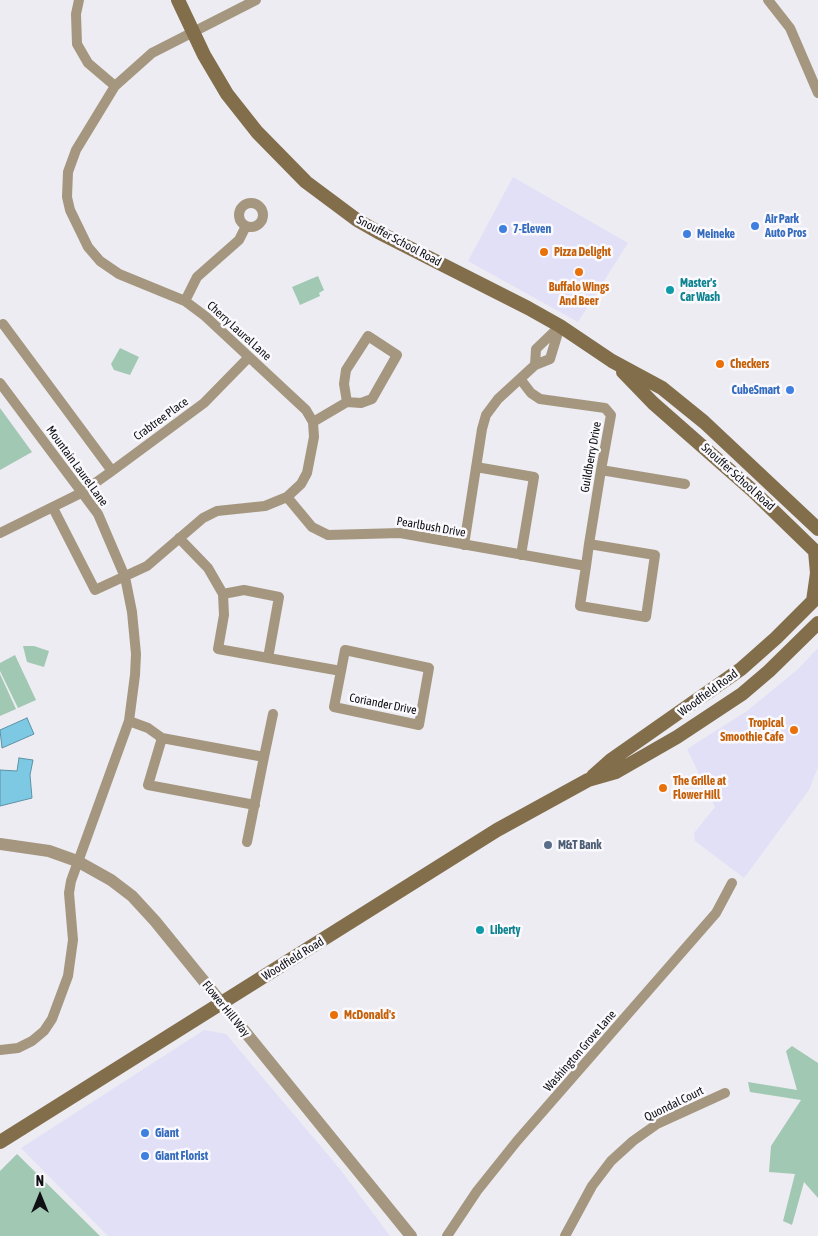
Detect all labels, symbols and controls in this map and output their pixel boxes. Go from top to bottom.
place label: Air Park Auto Pros [765,212,807,240]
street label: Snouffer School Road [354,213,444,269]
marker: Air Park Auto Pros [749,220,761,232]
place label: 7-Eleven [513,222,551,236]
marker: 7-Eleven [497,223,509,235]
place label: Meineke [697,227,735,241]
marker: Meineke [681,228,693,240]
place label: Pizza Delight [554,245,611,259]
marker: Pizza Delight [538,246,550,258]
marker: Buffalo Wings And Beer [573,266,585,278]
place label: Master's Car Wash [680,276,720,304]
place label: Buffalo Wings And Beer [549,280,609,308]
marker: Master's Car Wash [664,284,676,296]
street label: Cherry Laurel Lane [204,298,274,364]
place label: Checkers [730,357,769,371]
marker: Checkers [714,358,726,370]
place label: CubeSmart [732,383,780,397]
marker: CubeSmart [784,384,796,396]
street label: Crabtree Place [131,394,191,444]
street label: Guildberry Drive [578,420,604,494]
street label: Mountain Laurel Lane [43,423,111,509]
street label: Snouffer School Road [698,440,778,514]
street label: Pearlbush Drive [395,514,467,540]
street label: Woodfield Road [675,667,741,719]
street label: Coriander Drive [348,690,418,718]
place label: Tropical Smoothie Cafe [720,716,784,744]
marker: Tropical Smoothie Cafe [788,724,800,736]
place label: The Grille at Flower Hill [673,774,726,802]
marker: The Grille at Flower Hill [657,782,669,794]
place label: M&T Bank [558,838,602,852]
marker: M&T Bank [542,839,554,851]
place label: Liberty [490,923,520,937]
marker: Liberty [474,924,486,936]
street label: Woodfield Road [259,934,327,984]
street label: Flower Hill Way [199,978,253,1040]
street label: Washington Grove Lane [541,1007,619,1095]
place label: McDonald's [344,1008,395,1022]
marker: McDonald's [328,1009,340,1021]
street label: Quondal Court [642,1083,706,1125]
place label: Giant [155,1126,179,1140]
marker: Giant [139,1127,151,1139]
place label: Giant Florist [155,1149,208,1163]
marker: Giant Florist [139,1150,151,1162]
north arrow [15,1171,65,1221]
text: N [36,1173,44,1189]

